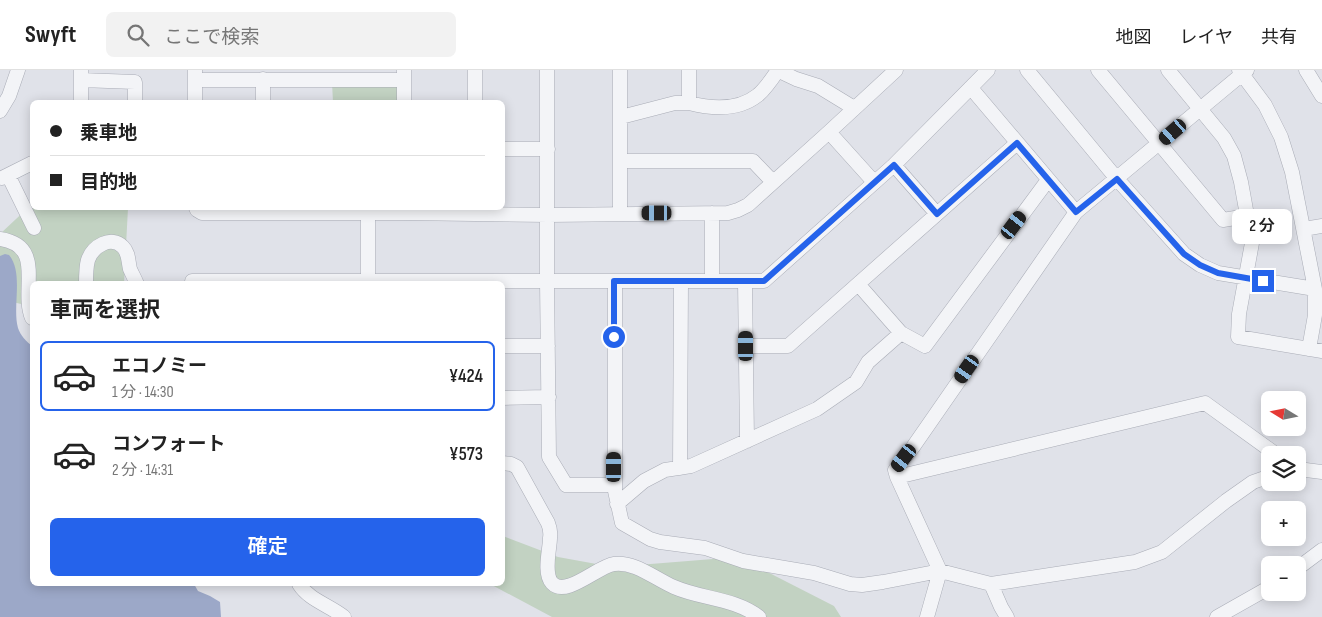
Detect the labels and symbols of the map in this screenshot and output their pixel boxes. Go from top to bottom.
car [1156,116,1189,148]
car [642,206,672,221]
callout: 2 分 [1233,208,1293,244]
car [998,209,1029,241]
route end [1252,270,1274,292]
route start [603,326,625,348]
car [738,331,753,361]
car [952,352,981,386]
north arrow [1261,391,1306,436]
car [888,442,919,474]
car [606,452,621,482]

